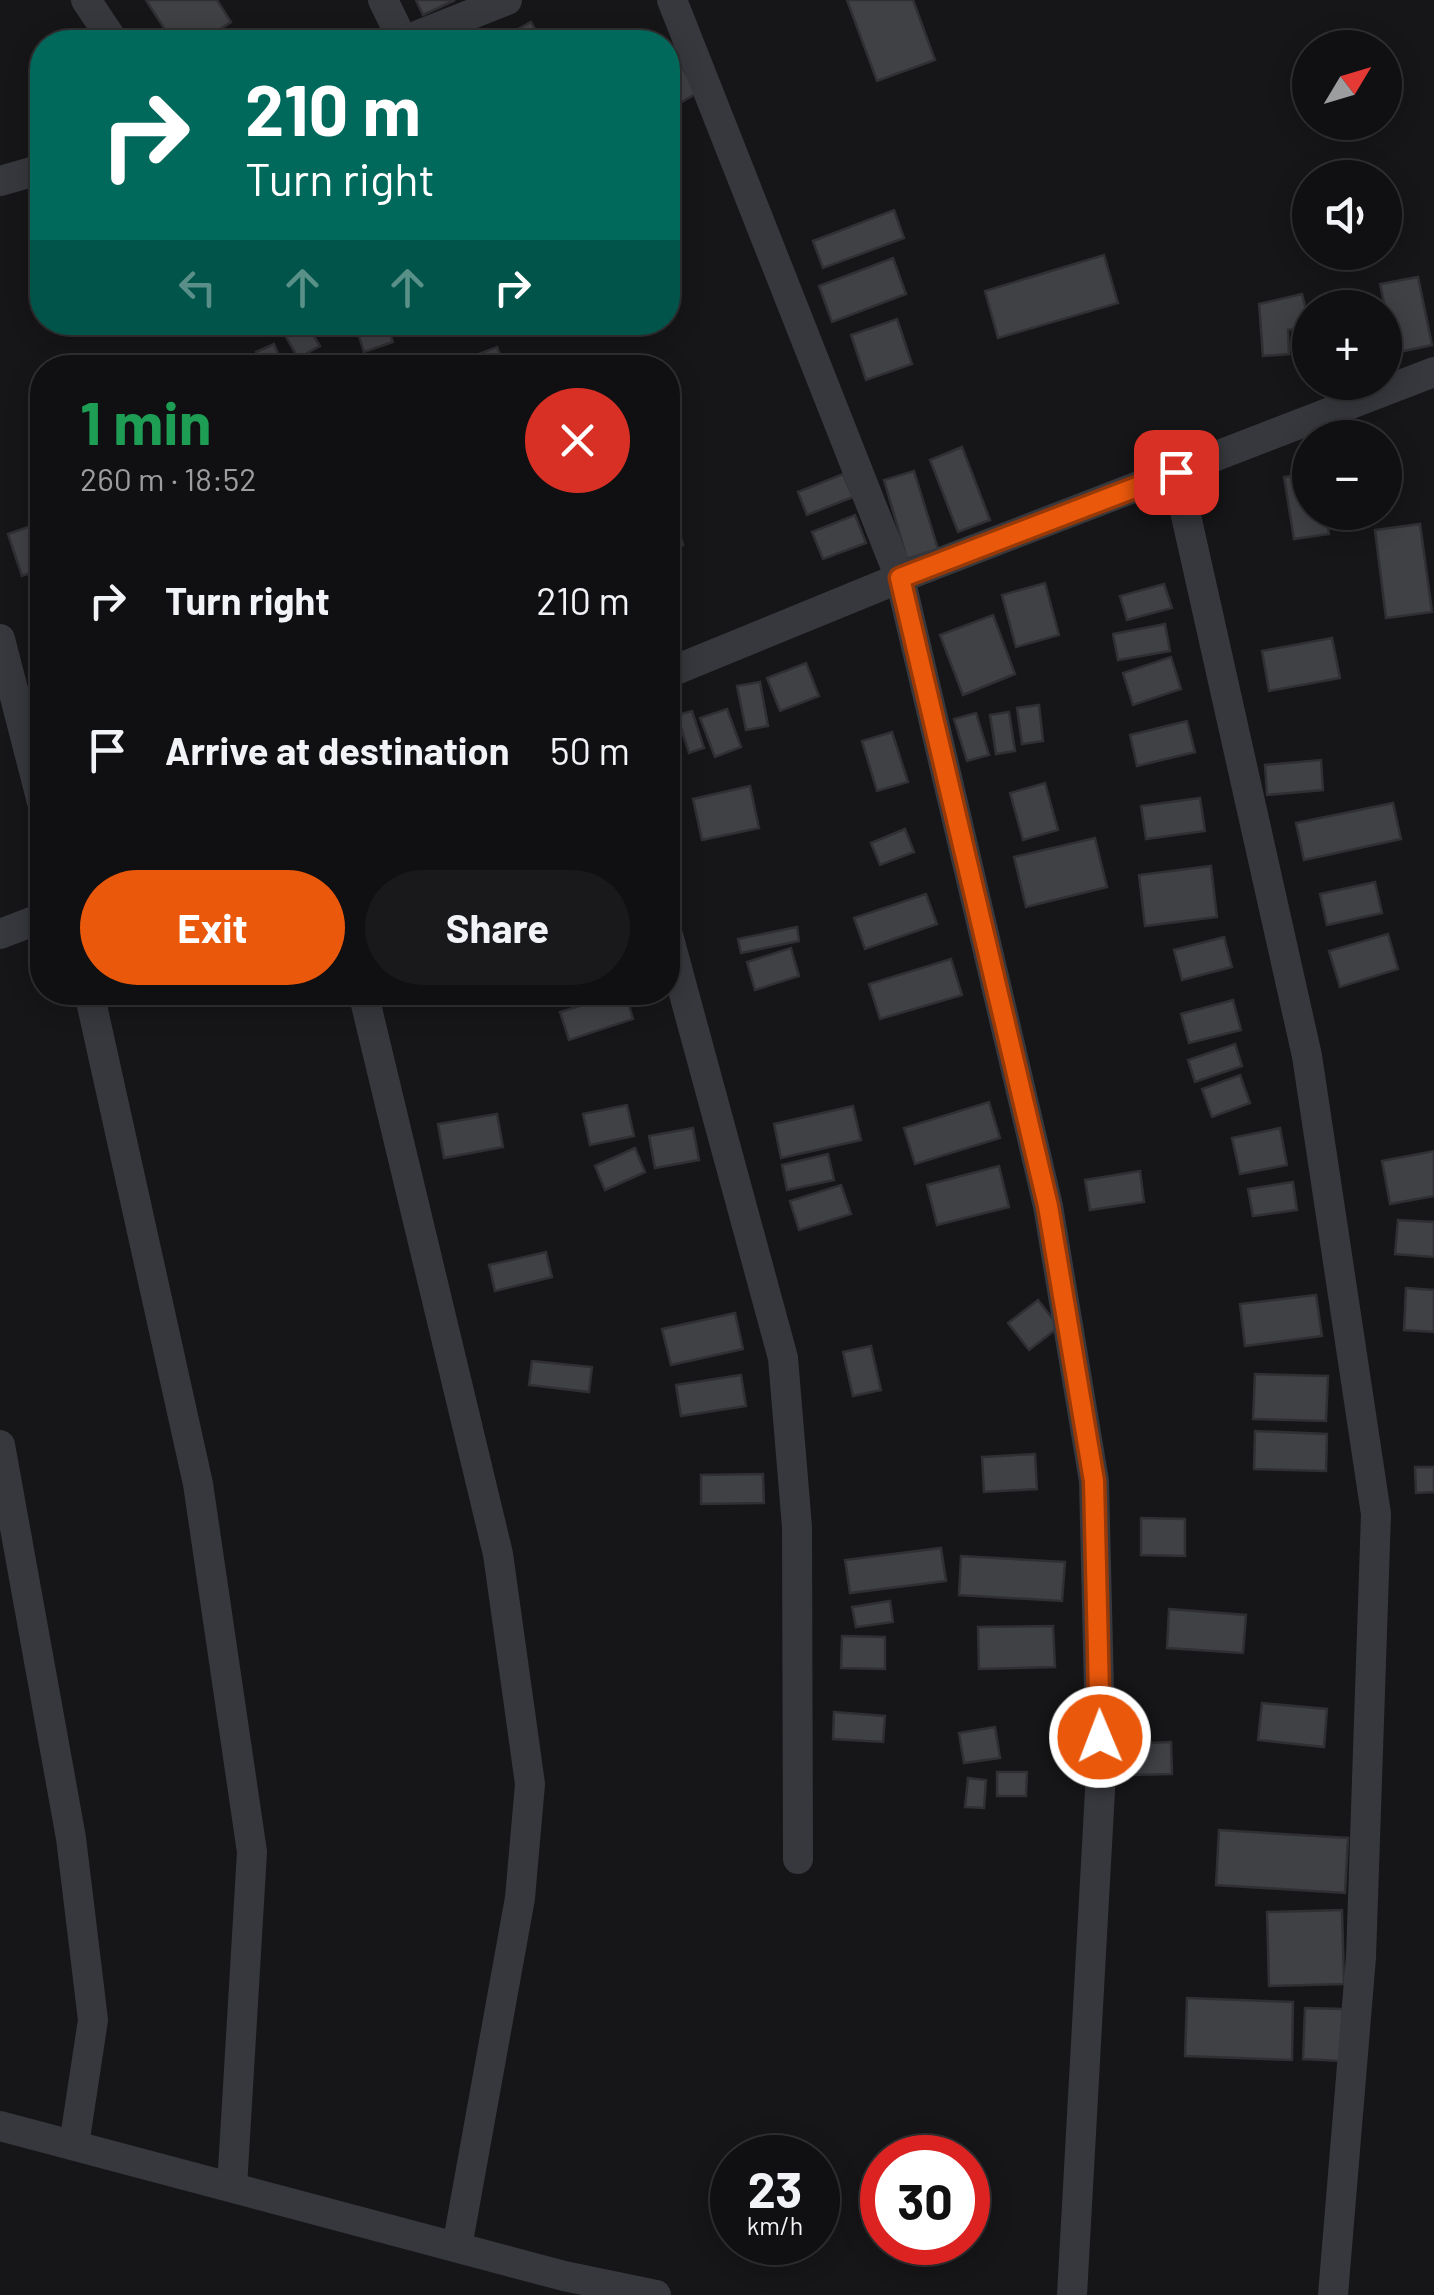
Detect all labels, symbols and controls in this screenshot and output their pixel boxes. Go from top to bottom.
north arrow [1292,30,1402,140]
map controls [1292,30,1402,530]
text: 210 m [245,66,421,150]
icon: right [80,70,210,200]
text: Turn right [245,151,435,205]
button: sound [1292,160,1402,270]
icon: left [170,260,225,315]
icon: ahead [275,260,330,315]
icon: ahead [380,260,435,315]
icon: right [485,260,540,315]
button: + [1292,290,1402,400]
text: 1 min [80,385,211,457]
button: close [525,388,630,493]
button: − [1292,420,1402,530]
pin [1134,430,1219,515]
icon: arrive [1149,445,1204,500]
text: 260 m · 18:52 [80,459,256,497]
icon: right [80,573,135,628]
text: Turn right [165,577,330,623]
text: 210 m [536,577,630,623]
icon: arrive [80,723,135,778]
text: Arrive at destination [165,727,510,773]
text: 50 m [550,727,630,773]
button: Exit [80,870,345,985]
button: Share [365,870,630,985]
position arrow [1048,1685,1152,1789]
speed limit sign: 30 [860,2135,990,2265]
text: 23 [748,2158,802,2218]
text: km/h [747,2210,803,2240]

